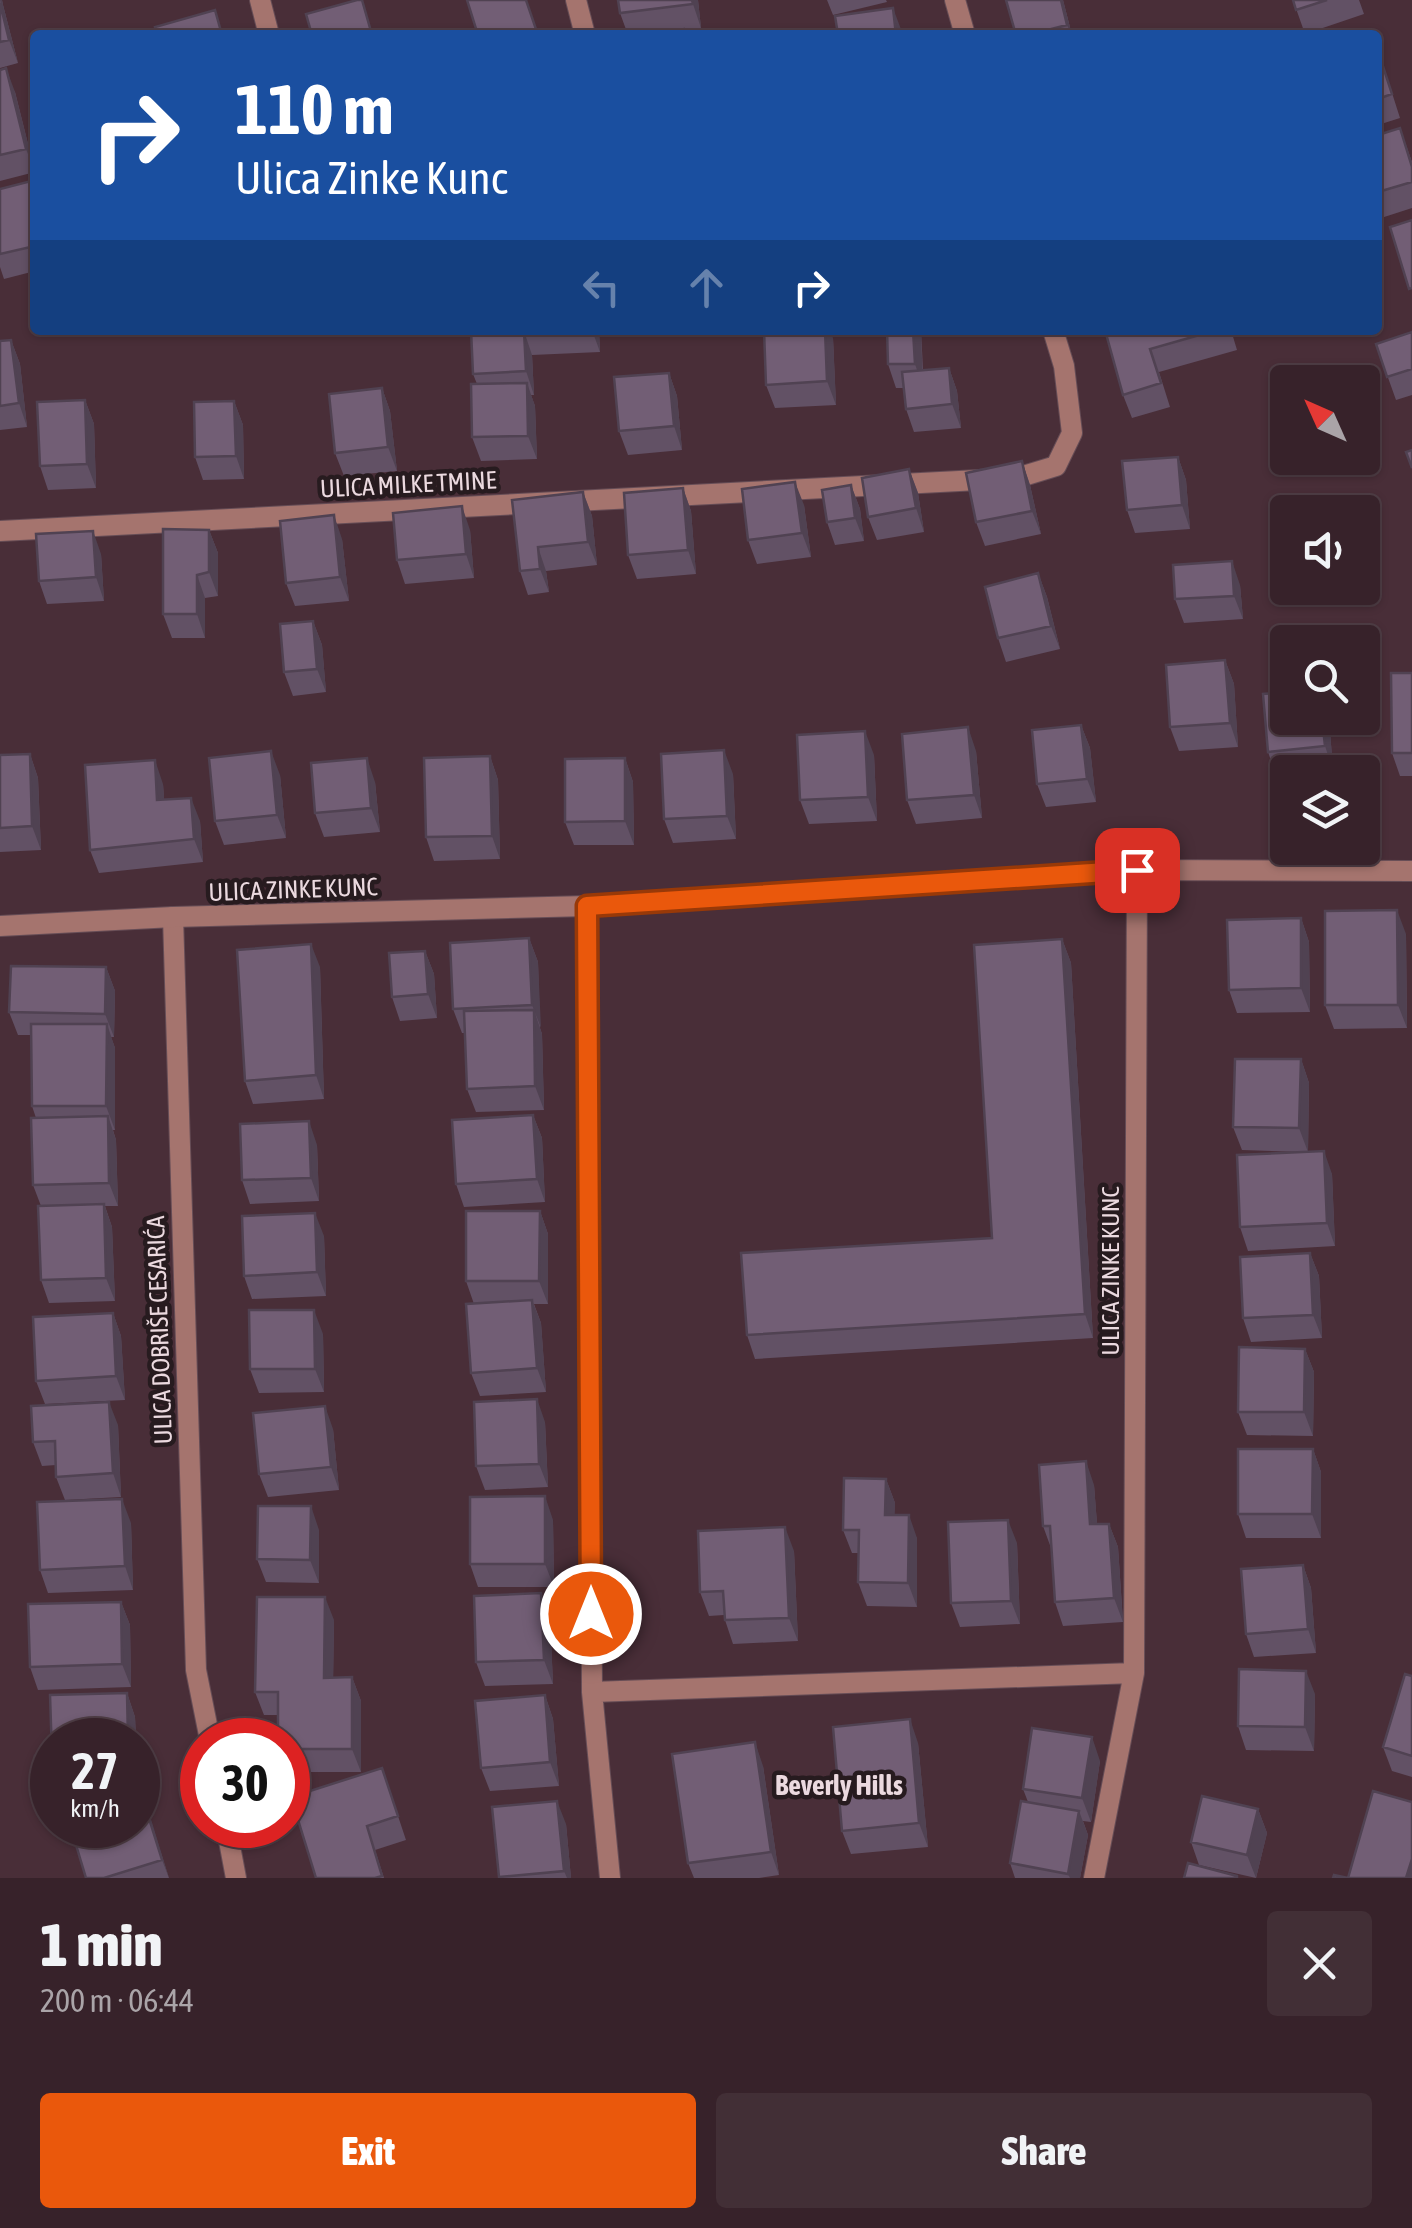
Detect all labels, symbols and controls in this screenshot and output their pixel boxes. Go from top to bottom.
text: 110 m [235,69,394,149]
icon: right [70,70,200,200]
text: Ulica Zinke Kunc [235,152,507,204]
icon: left [574,260,629,315]
icon: ahead [679,260,734,315]
icon: right [784,260,839,315]
north arrow [1270,365,1380,475]
map controls [1270,365,1380,865]
street label: ULICA MILKE TMINE [319,465,497,503]
button: sound [1270,495,1380,605]
button: search [1270,625,1380,735]
button: layers [1270,755,1380,865]
pin [1095,828,1180,913]
icon: arrive [1110,843,1165,898]
street label: ULICA ZINKE KUNC [208,872,378,906]
street label: ULICA ZINKE KUNC [1096,1186,1124,1356]
street label: ULICA DOBRIŠE CESARIĆA [141,1215,177,1445]
position arrow [539,1562,643,1666]
speed limit sign: 30 [180,1718,310,1848]
text: 27 [71,1742,118,1800]
district label: Beverly Hills [775,1769,903,1801]
text: km/h [70,1794,120,1822]
text: 1 min [40,1910,163,1979]
button: close [1267,1911,1372,2016]
text: 200 m · 06:44 [40,1982,194,2019]
button: Exit [40,2093,696,2208]
button: Share [716,2093,1372,2208]

